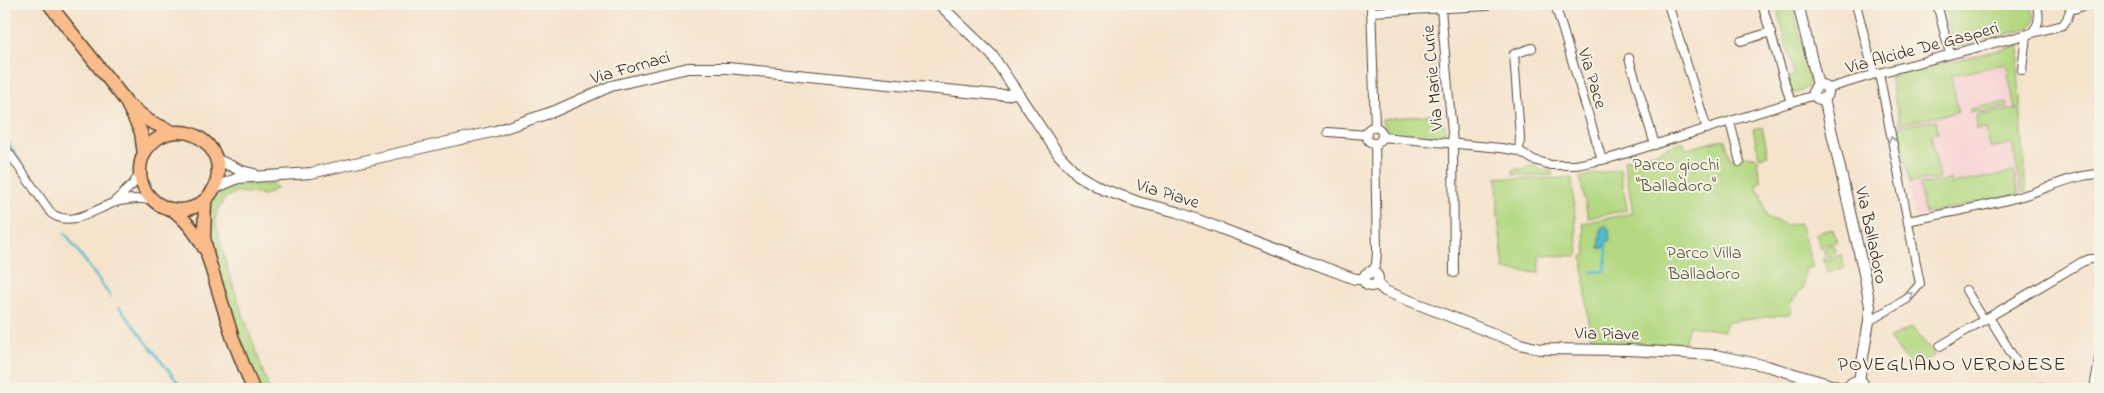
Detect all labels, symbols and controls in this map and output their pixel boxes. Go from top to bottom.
street label: Via Alcide De Gasperi [1842,16,2002,82]
street label: Via Marie Curie [1416,23,1452,133]
street label: Via Pace [1569,44,1613,113]
street label: Via Fornaci [587,45,673,93]
one-way arrow [1887,135,1897,144]
park label: Parco giochi "Balladoro" [1633,153,1719,200]
street label: Via Piave [1132,173,1203,217]
street label: Via Balladoro [1847,183,1893,286]
park label: Parco Villa Balladoro [1667,241,1741,288]
one-way arrow [1904,292,1913,301]
street label: Via Piave [1573,321,1640,349]
district label: POVEGLIANO VERONESE [1837,351,2067,380]

